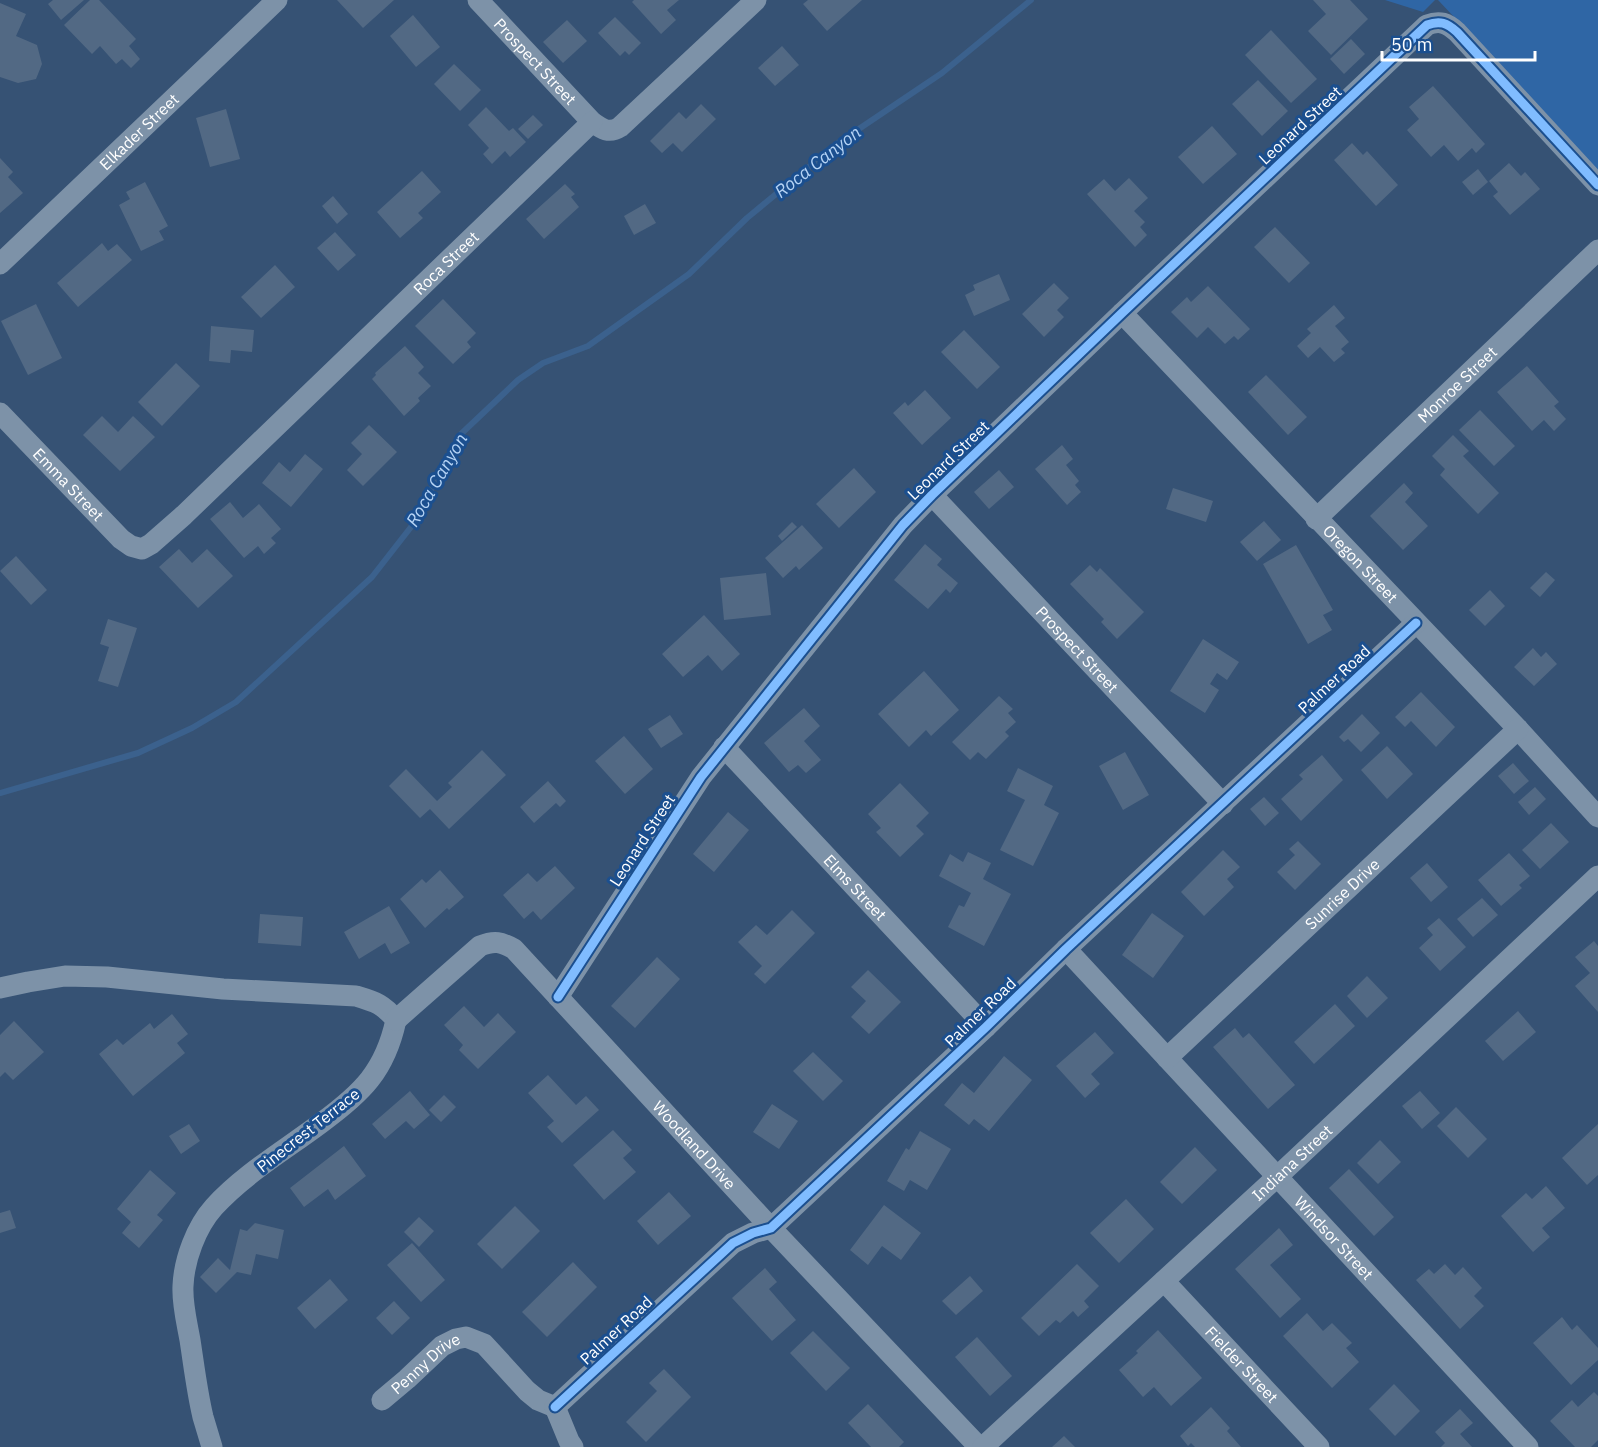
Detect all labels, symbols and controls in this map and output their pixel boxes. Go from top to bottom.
street label: Prospect Street [490,14,581,109]
scale bar [1382,24,1535,62]
text: 50 m [1391,33,1433,56]
street label: Leonard Street [1254,82,1346,168]
street label: Elkader Street [95,89,183,174]
water label: Roca Canyon [770,121,866,203]
street label: Roca Street [409,227,483,299]
street label: Monroe Street [1413,342,1501,427]
street label: Leonard Street [903,416,993,504]
water label: Roca Canyon [401,429,472,530]
street label: Emma Street [29,444,108,525]
street label: Oregon Street [1319,520,1402,607]
street label: Prospect Street [1032,602,1123,697]
street label: Palmer Road [1294,640,1374,718]
street label: Leonard Street [605,790,679,890]
street label: Elms Street [819,850,891,924]
street label: Sunrise Drive [1301,854,1384,934]
street label: Palmer Road [940,973,1020,1051]
street label: Pinecrest Terrace [253,1083,364,1176]
street label: Woodland Drive [649,1096,740,1194]
street label: Indiana Street [1248,1120,1336,1205]
street label: Windsor Street [1290,1192,1378,1284]
street label: Palmer Road [576,1291,656,1369]
street label: Fielder Street [1201,1322,1282,1407]
street label: Penny Drive [387,1329,464,1398]

